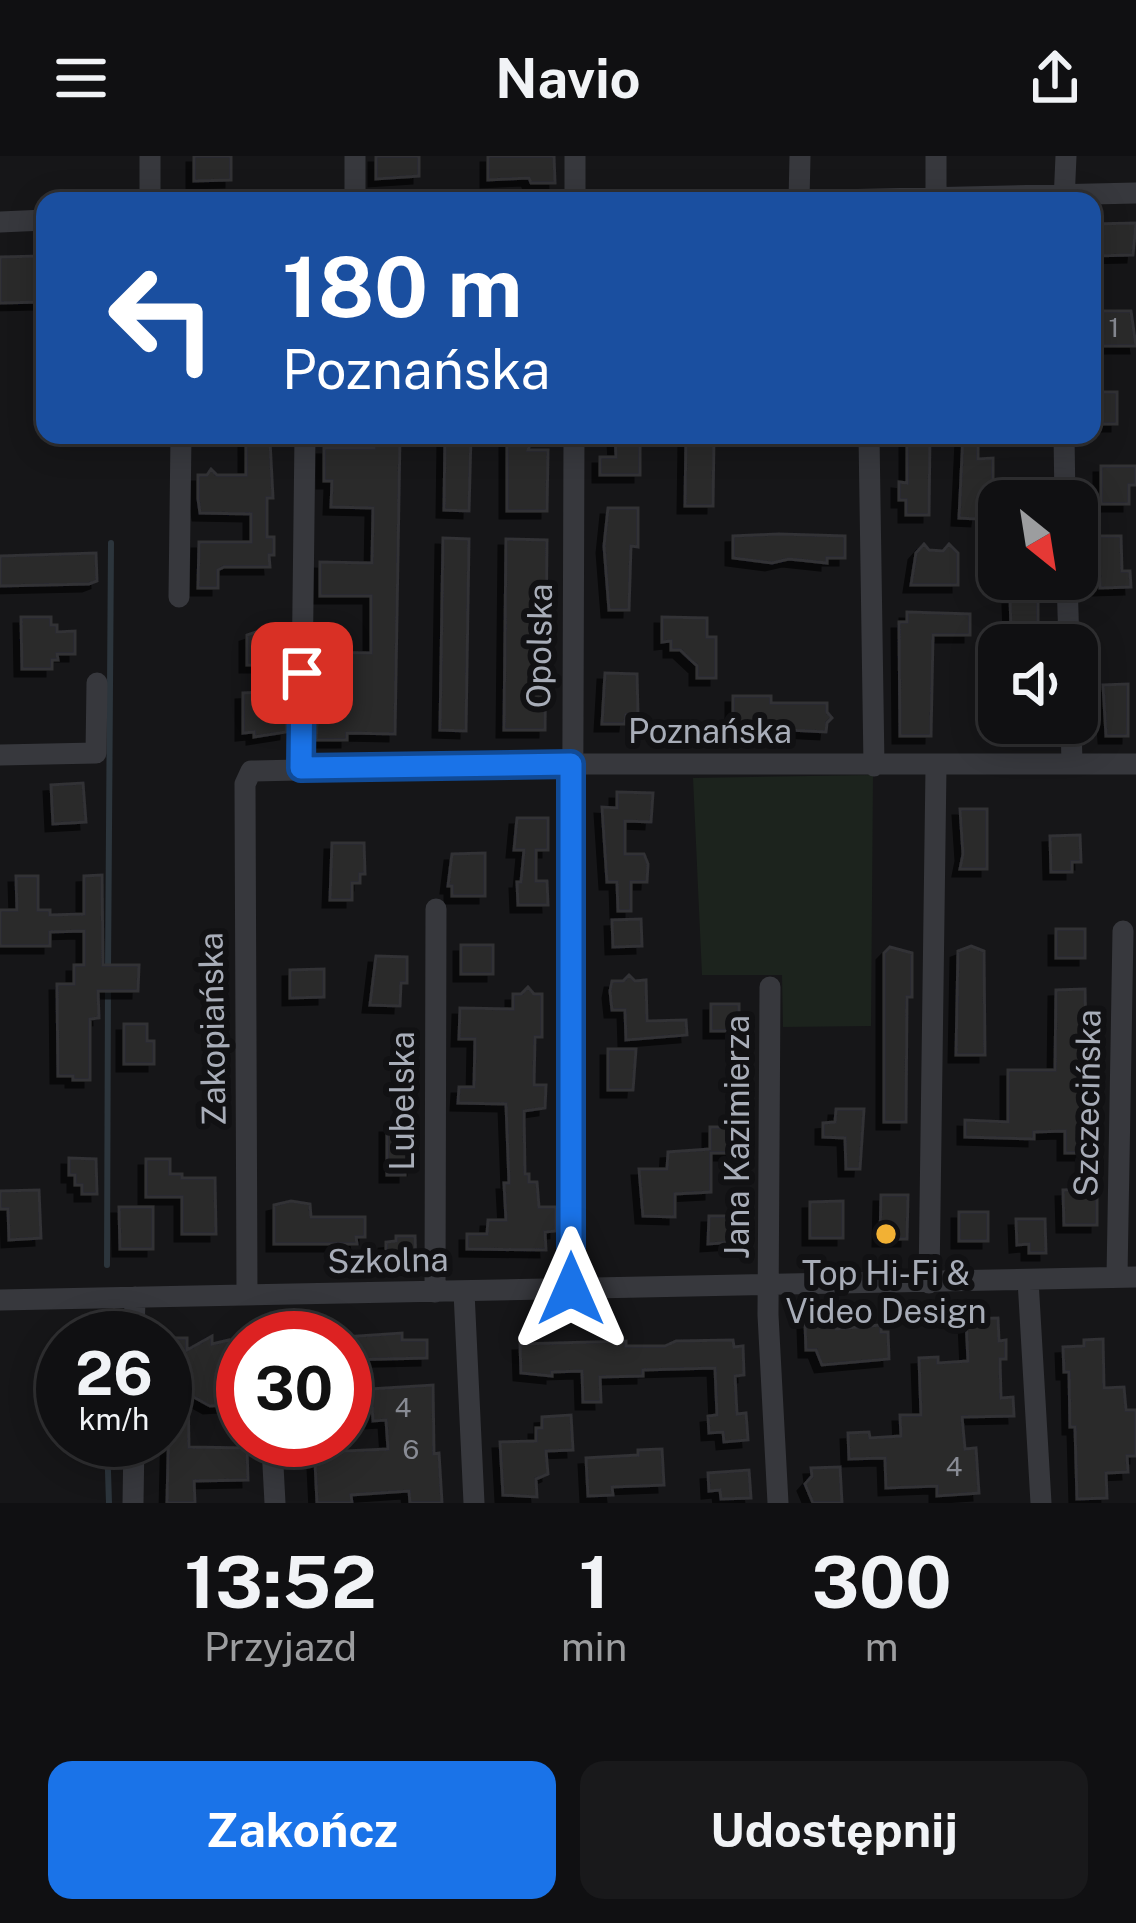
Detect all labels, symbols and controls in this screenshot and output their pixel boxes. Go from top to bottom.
icon: menu [48,45,114,111]
icon: share [1022,45,1088,111]
text: Navio [495,47,641,110]
text: 180 m [282,237,522,336]
icon: left [84,240,240,396]
house number: 1 [1109,311,1120,343]
text: Poznańska [282,338,550,401]
north arrow [978,480,1098,600]
map controls [978,480,1098,744]
street label: Opolska [519,583,559,709]
pin [251,622,353,724]
button: sound [978,624,1098,744]
icon: arrive [269,640,335,706]
street label: Poznańska [628,712,792,750]
street label: Zakopiańska [191,932,233,1126]
street label: Szczecińska [1066,1009,1108,1197]
street label: Jana Kazimierza [718,1015,756,1259]
street label: Lubelska [383,1031,421,1171]
marker: Top Hi-Fi & Video Design [873,1221,899,1247]
position arrow [508,1226,634,1352]
street label: Szkolna [327,1240,449,1280]
place label: Top Hi-Fi & Video Design [785,1254,987,1330]
speed limit sign: 30 [216,1311,372,1467]
text: 26 [75,1338,153,1409]
house number: 4 [395,1391,412,1423]
text: km/h [79,1401,149,1437]
house number: 6 [403,1433,419,1465]
house number: 4 [946,1450,963,1482]
text: 13:52 [184,1540,377,1624]
text: 1 [579,1540,609,1624]
text: 300 [811,1540,952,1624]
text: Przyjazd [204,1624,357,1670]
text: min [561,1624,627,1670]
text: m [865,1624,898,1670]
button: Zakończ [48,1761,556,1899]
button: Udostępnij [580,1761,1088,1899]

